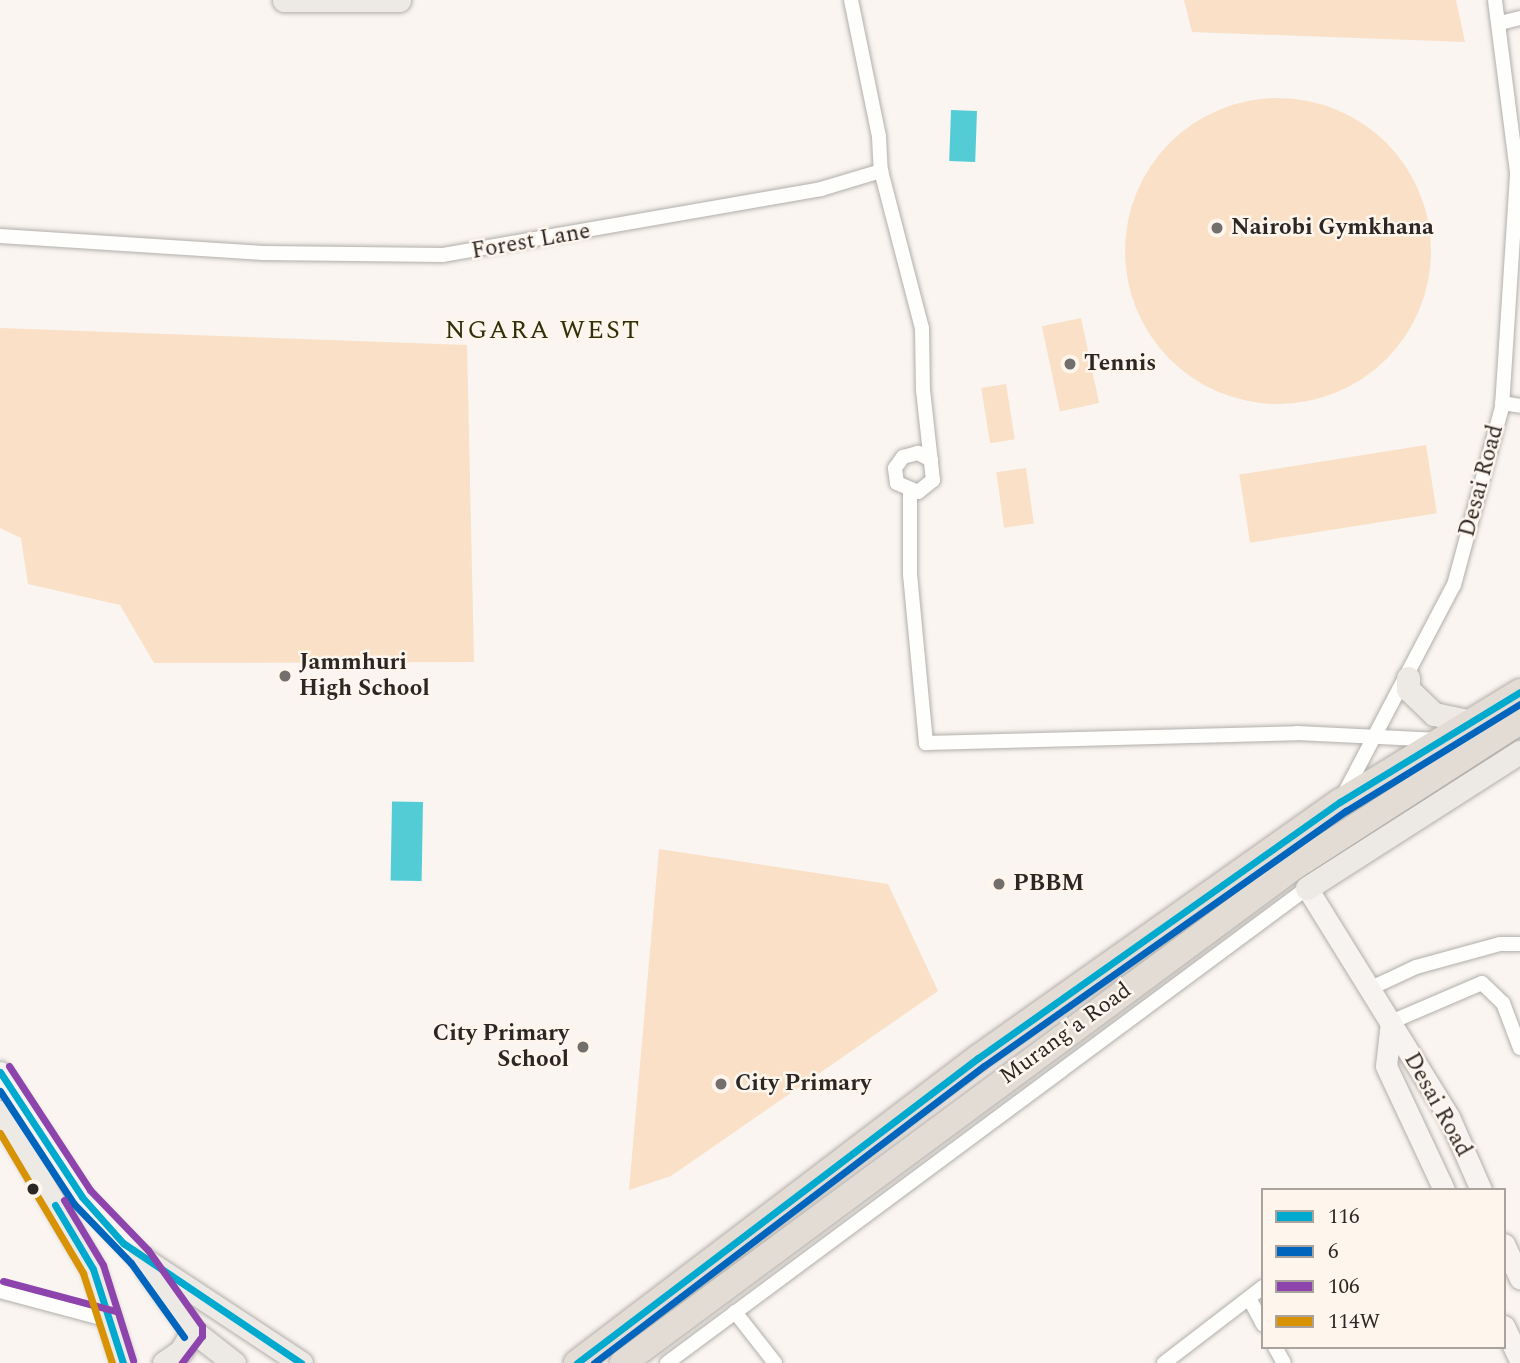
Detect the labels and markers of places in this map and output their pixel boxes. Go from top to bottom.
place label: Nairobi Gymkhana [1231,214,1434,242]
marker: Nairobi Gymkhana [1209,220,1225,236]
place label: Tennis [1084,350,1156,378]
marker: Tennis [1062,356,1078,372]
place label: Jammhuri High School [299,649,430,703]
marker: Jammhuri High School [277,668,293,684]
place label: PBBM [1013,870,1084,898]
marker: PBBM [991,876,1007,892]
place label: City Primary School [433,1020,569,1074]
marker: City Primary School [575,1039,591,1055]
place label: City Primary [735,1070,871,1098]
marker: City Primary [713,1076,729,1092]
unlabelled marker [26,1182,40,1196]

